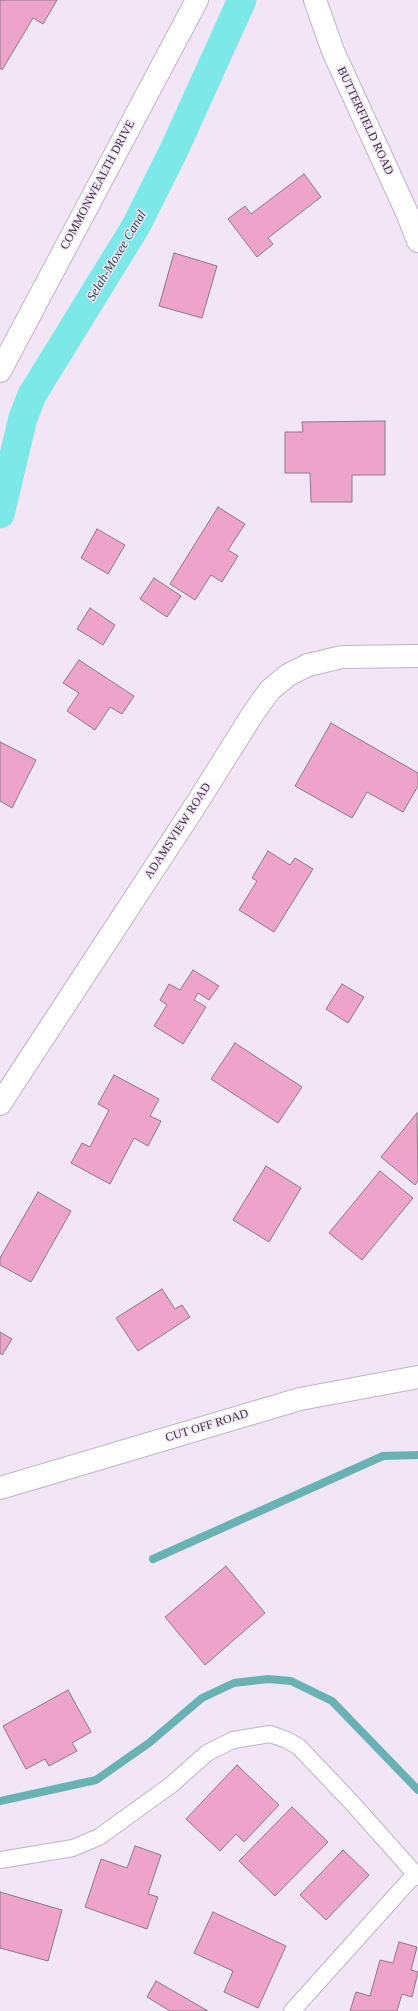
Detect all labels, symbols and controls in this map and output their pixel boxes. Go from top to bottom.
street label: BUTTERFIELD ROAD [334,65,396,177]
street label: COMMONWEALTH DRIVE [58,118,138,252]
water label: Selah-Moxee Canal [84,208,150,304]
street label: ADAMSVIEW ROAD [142,780,214,882]
street label: CUT OFF ROAD [164,1407,250,1445]

